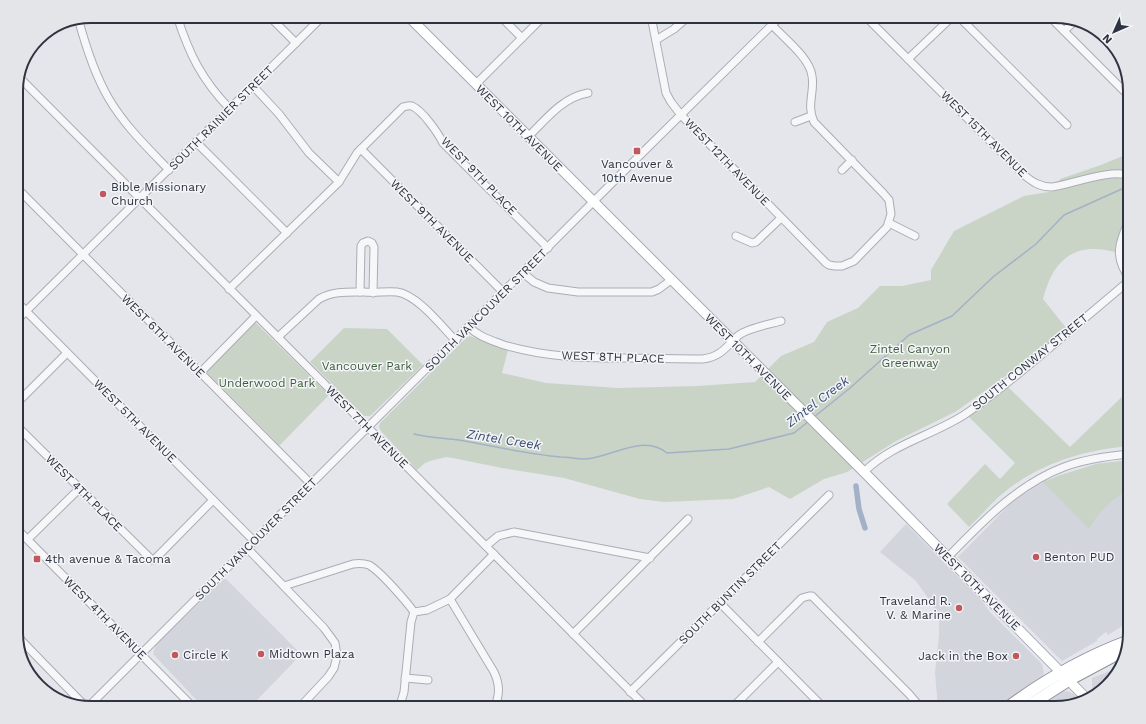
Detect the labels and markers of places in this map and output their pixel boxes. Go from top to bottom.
marker: Vancouver & 10th Avenue [632,146,642,156]
place label: Vancouver & 10th Avenue [601,157,673,185]
place label: Bible Missionary Church [111,180,207,208]
marker: Bible Missionary Church [98,189,108,199]
place label: Benton PUD [1044,550,1114,564]
place label: 4th avenue & Tacoma [45,552,171,566]
marker: Benton PUD [1031,552,1041,562]
marker: 4th avenue & Tacoma [32,554,42,564]
place label: Traveland R. V. & Marine [879,594,951,622]
marker: Traveland R. V. & Marine [954,603,964,613]
place label: Midtown Plaza [269,647,355,661]
place label: Circle K [183,648,229,662]
marker: Midtown Plaza [256,649,266,659]
place label: Jack in the Box [918,649,1008,663]
marker: Circle K [170,650,180,660]
marker: Jack in the Box [1011,651,1021,661]

